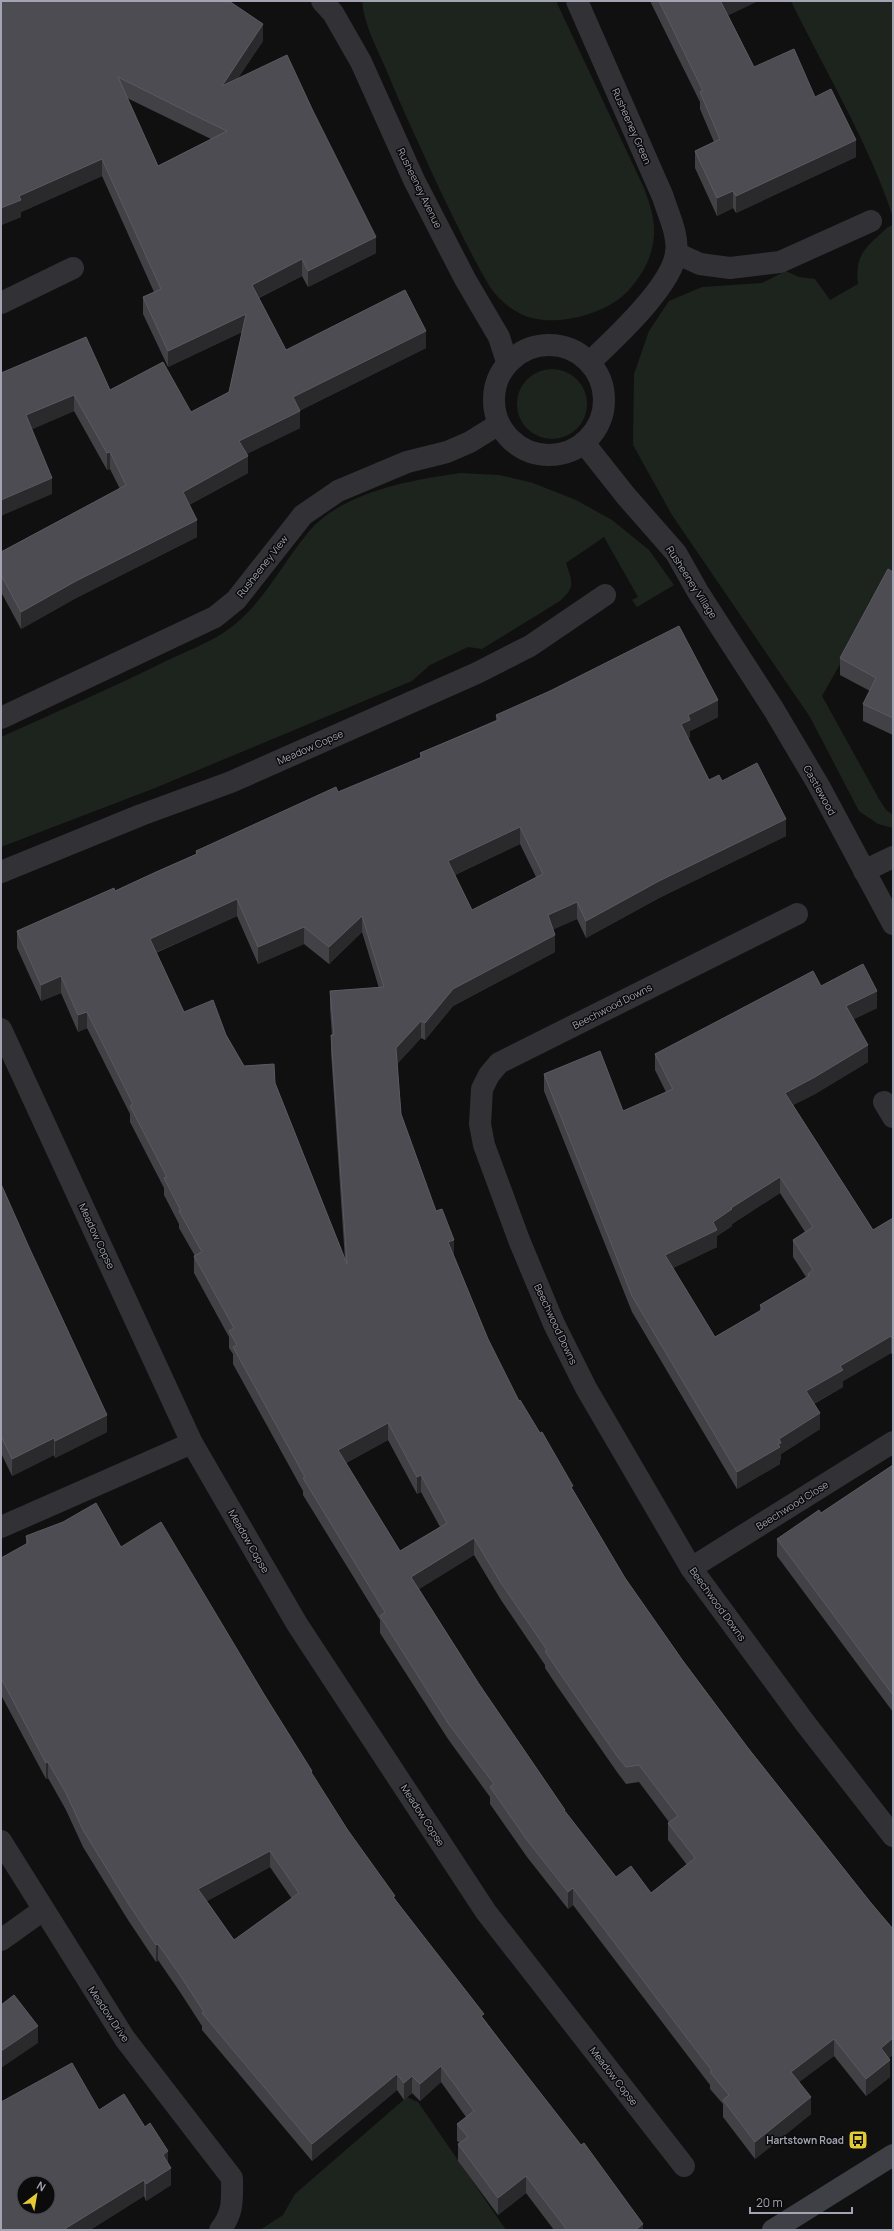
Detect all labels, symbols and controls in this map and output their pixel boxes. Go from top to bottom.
street label: Rusheeney Green [609,86,655,166]
street label: Rusheeney Avenue [394,145,446,231]
street label: Rusheeney View [233,532,291,600]
street label: Rusheeney Village [663,543,721,621]
street label: Meadow Copse [275,726,345,768]
street label: Castlewood [800,762,840,818]
street label: Beechwood Downs [570,980,654,1032]
street label: Meadow Copse [76,1201,118,1271]
street label: Beechwood Downs [531,1281,581,1367]
street label: Beechwood Close [753,1477,831,1533]
street label: Meadow Copse [225,1507,273,1575]
street label: Beechwood Downs [687,1564,749,1644]
street label: Meadow Copse [398,1781,448,1849]
street label: Meadow Drive [85,1983,133,2045]
street label: Meadow Copse [587,2044,641,2108]
bus stop icon: Hartstown Road [847,2129,869,2151]
place label: Hartstown Road [766,2133,844,2147]
north arrow [16,2175,56,2215]
text: N [34,2178,49,2195]
scale bar [750,2189,852,2215]
text: 20 m [756,2194,783,2211]

